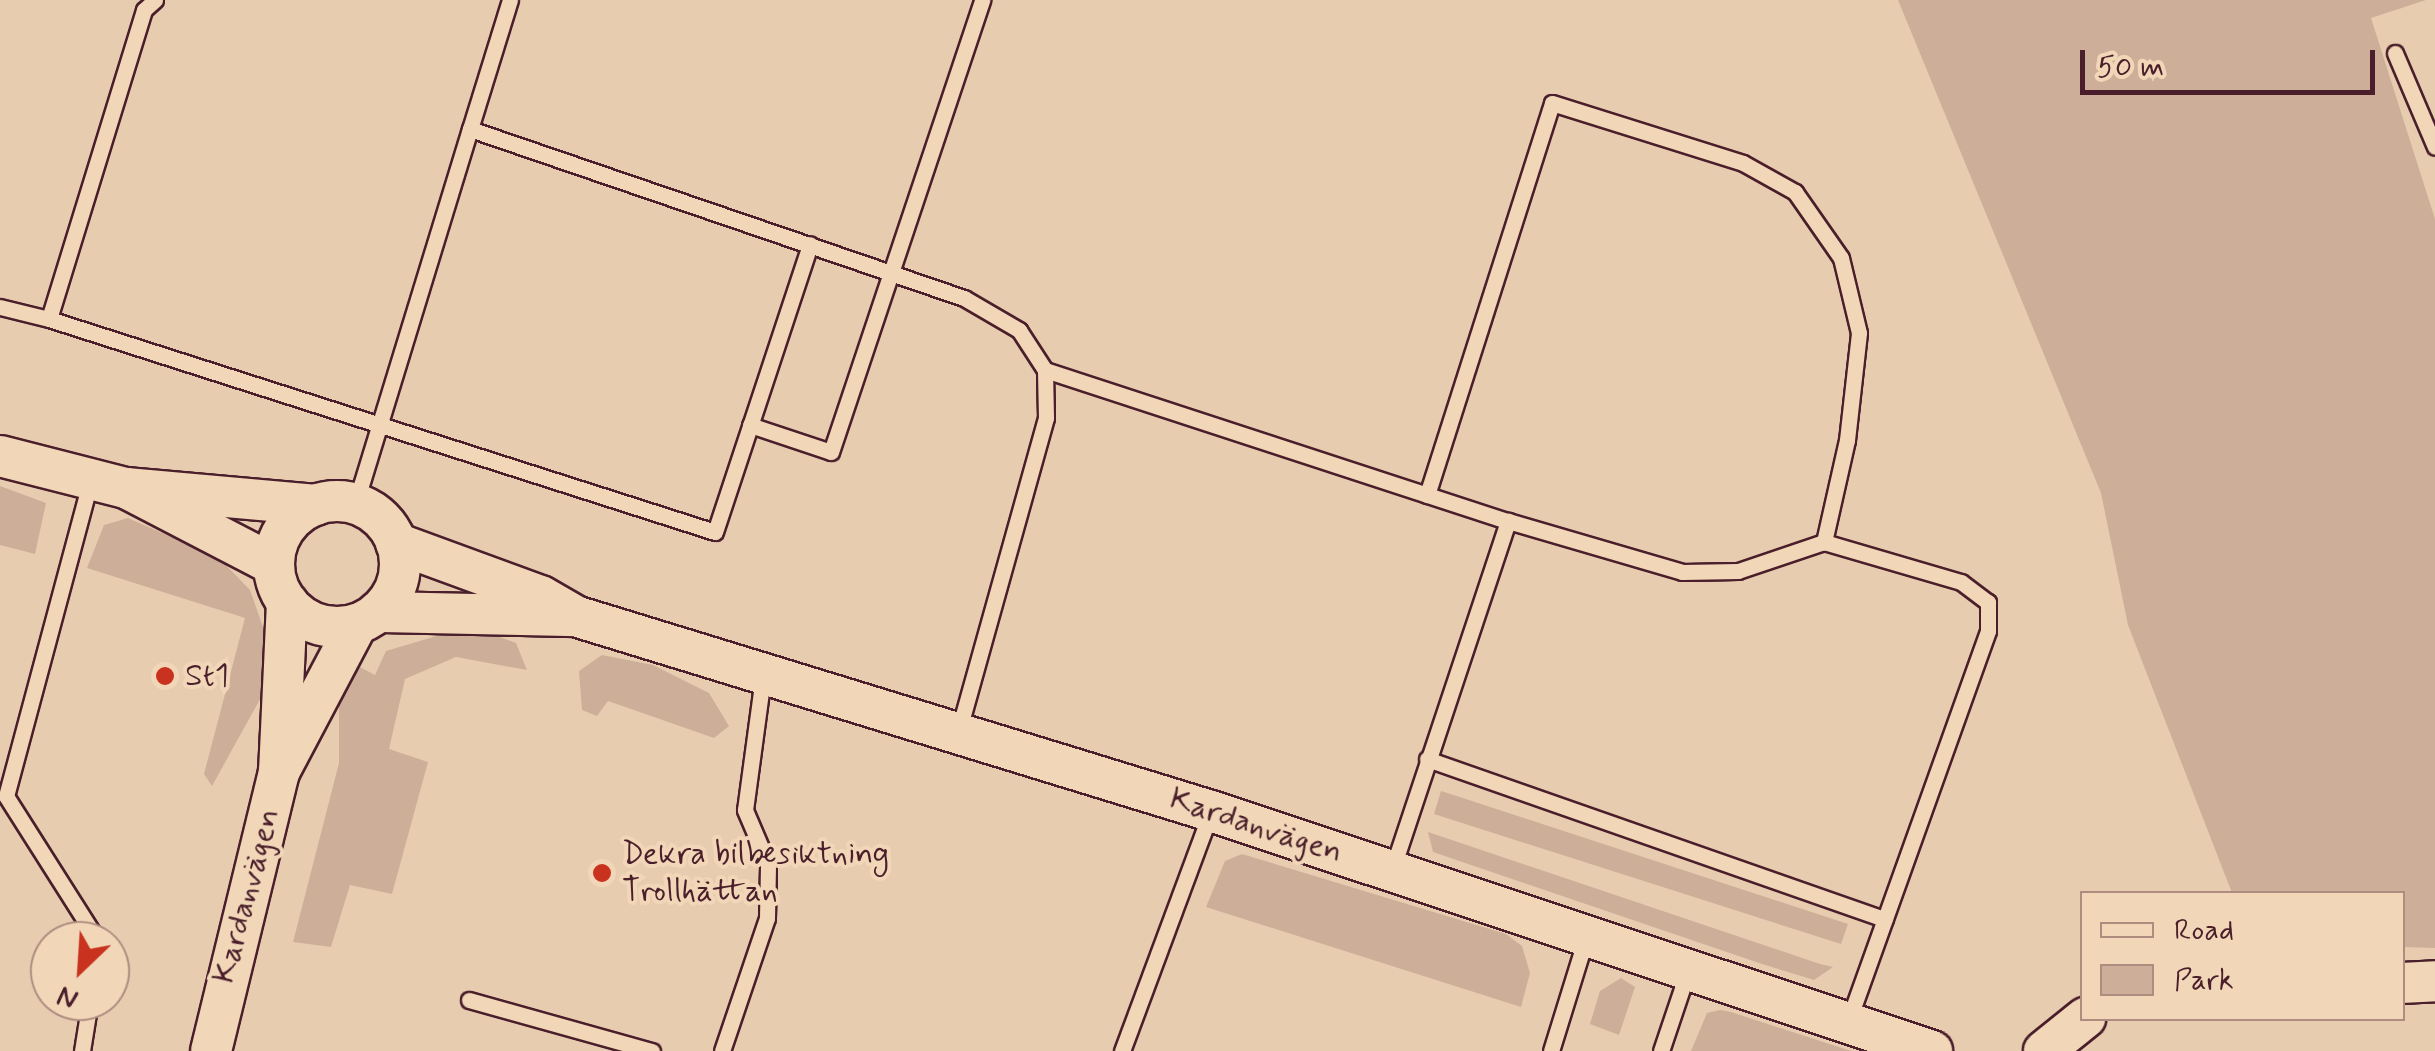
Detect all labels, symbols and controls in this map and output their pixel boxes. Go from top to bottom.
scale bar [2085,30,2380,92]
text: 50 m [2097,48,2164,87]
place label: St1 [185,657,229,695]
marker: St1 [154,665,176,687]
street label: Kardanvägen [1165,780,1347,872]
street label: Kardanvägen [205,804,289,988]
place label: Dekra bilbesiktning Trollhättan [622,836,889,911]
marker: Dekra bilbesiktning Trollhättan [591,862,613,884]
legend [2080,891,2405,1021]
text: Road [2174,911,2234,950]
north arrow [30,921,130,1021]
text: Park [2174,961,2234,1000]
text: N [52,976,84,1018]

